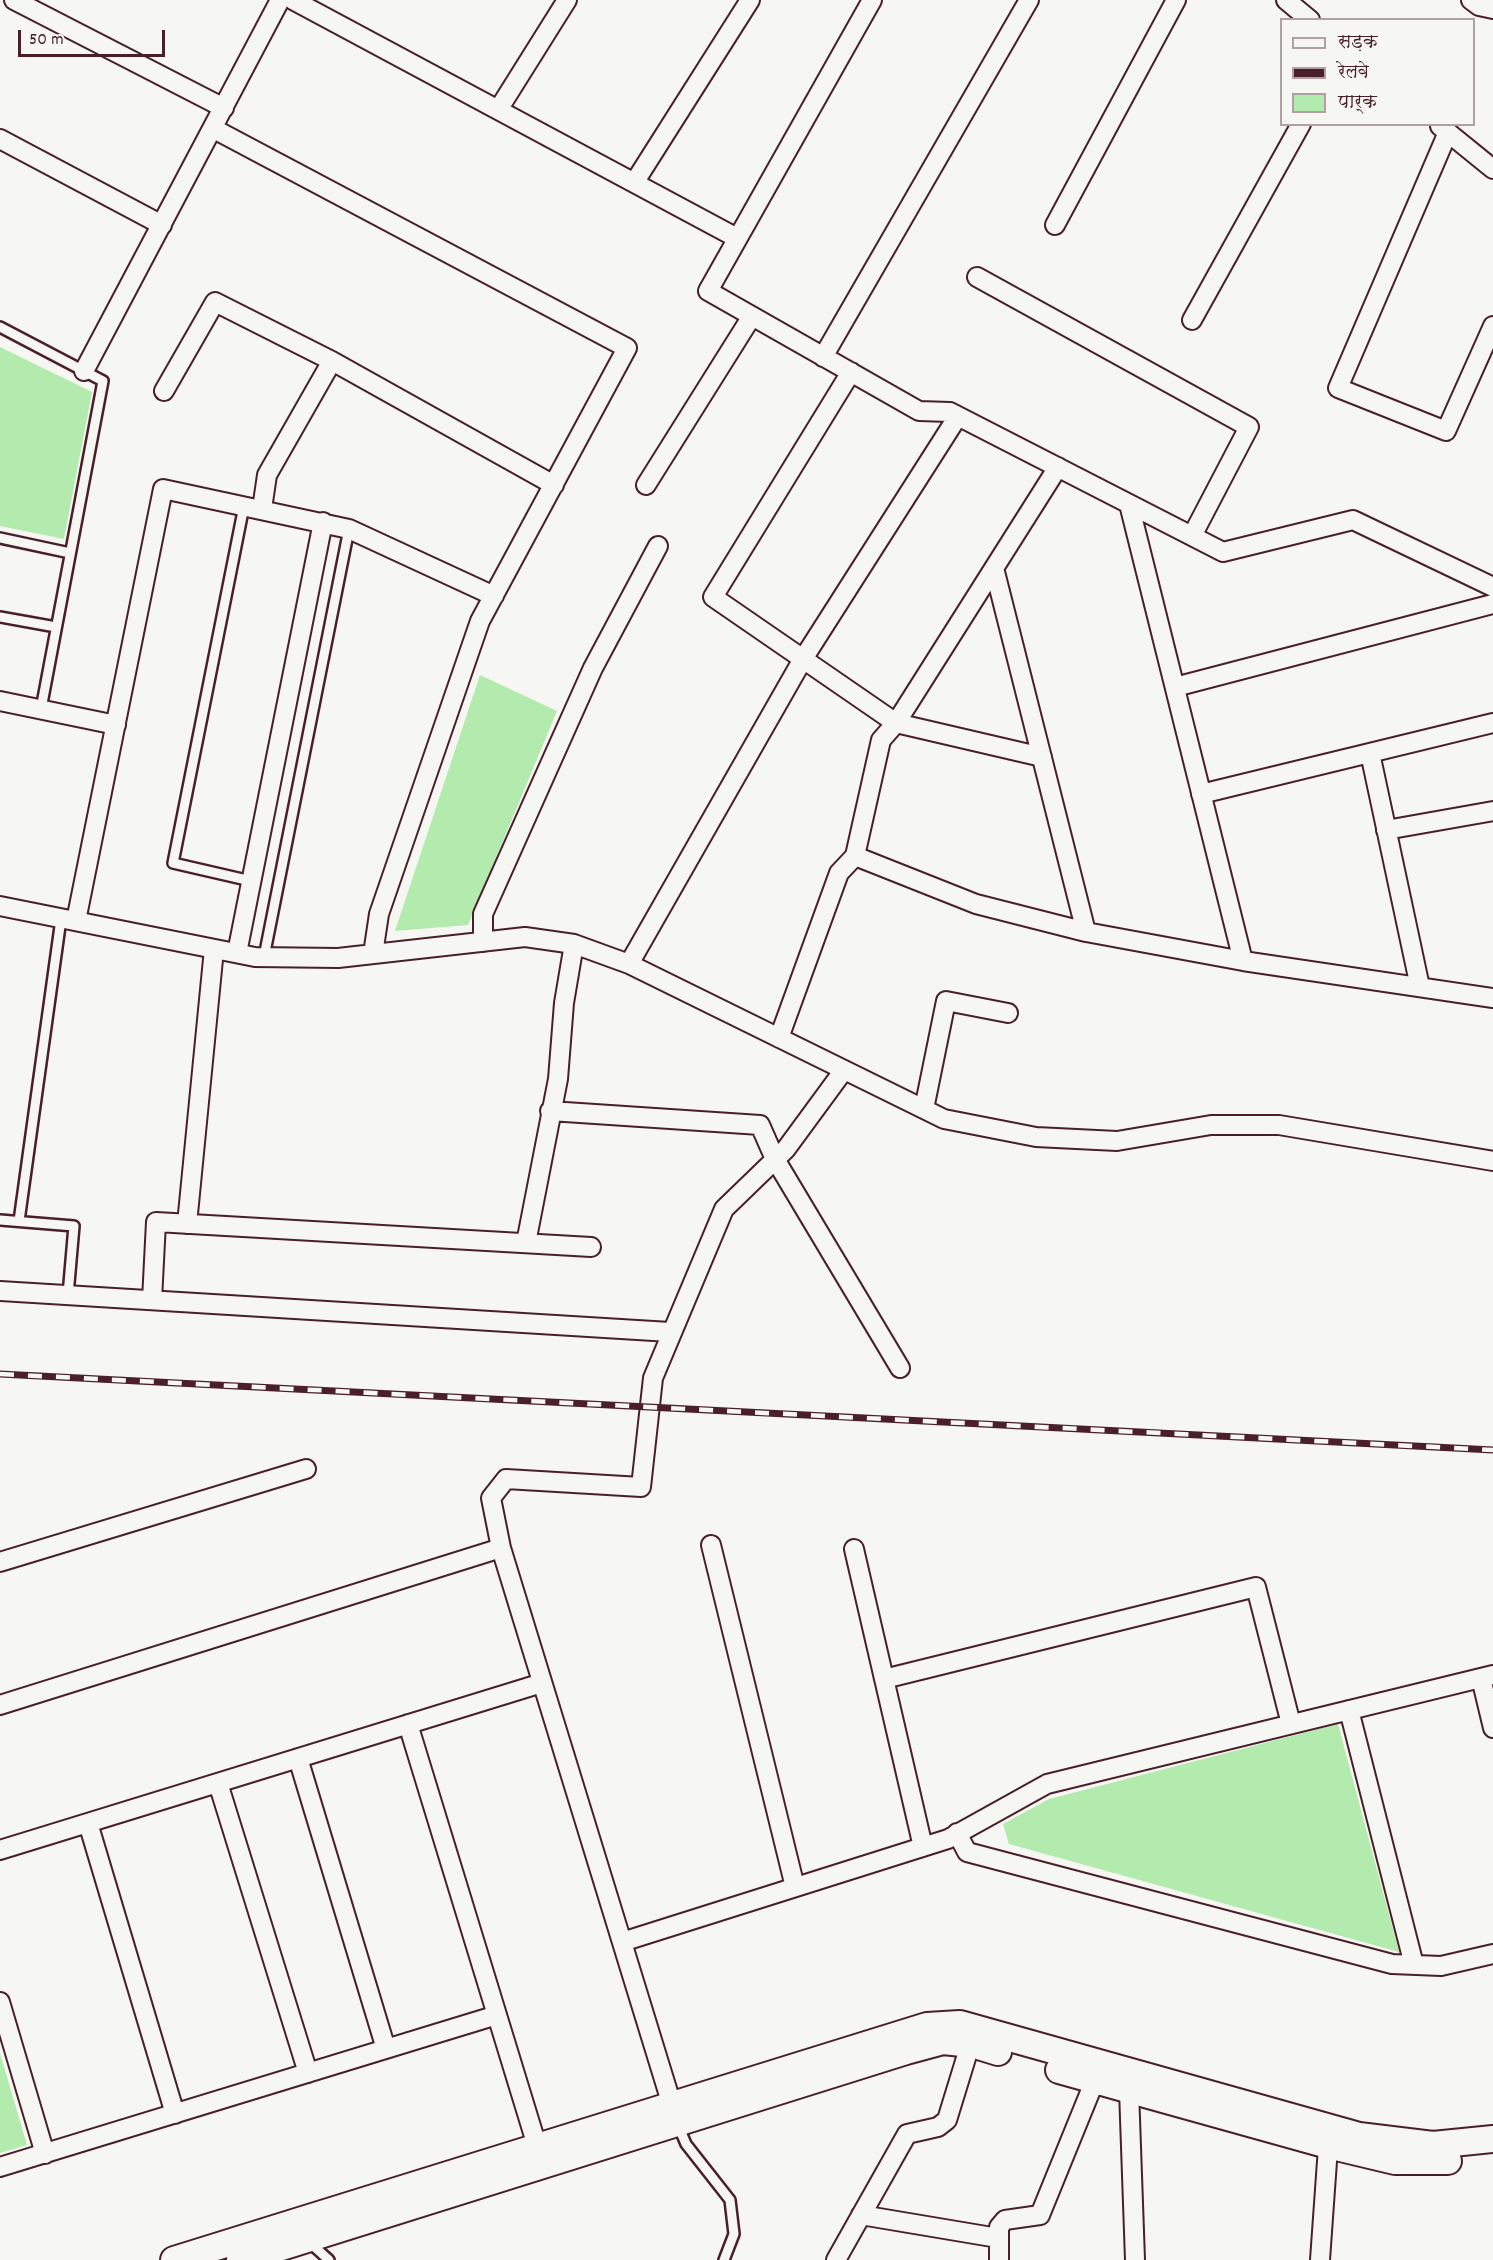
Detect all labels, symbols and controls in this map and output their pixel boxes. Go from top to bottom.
scale bar [21,18,168,56]
legend [1280,18,1475,126]
text: 50 m [29,28,64,53]
text: सड़क [1338,31,1378,56]
text: रेलवे [1338,61,1369,86]
text: पार्क [1338,91,1377,116]

